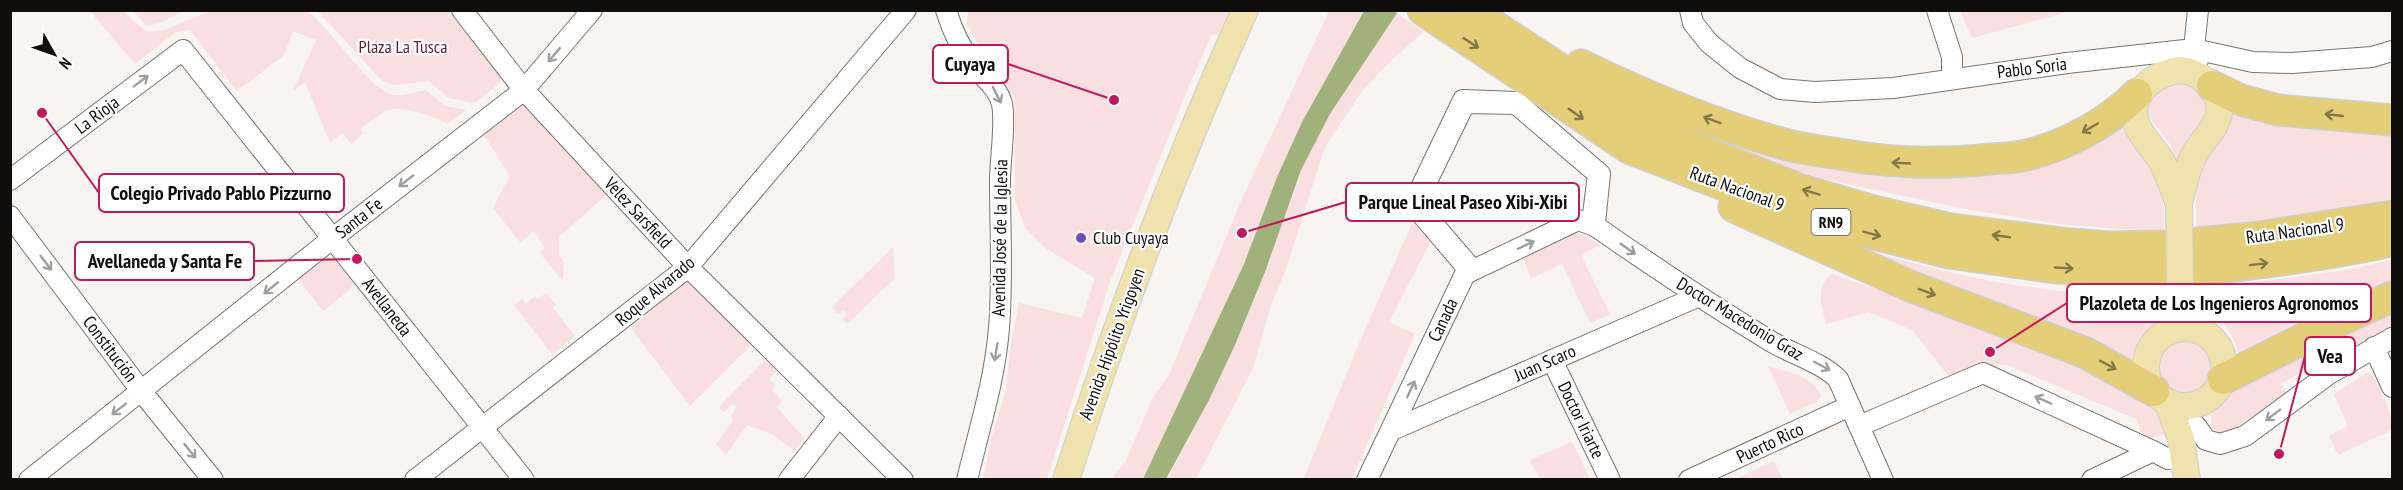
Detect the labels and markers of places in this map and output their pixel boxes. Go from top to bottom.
callout: Cuyaya [933,45,1008,83]
callout: Colegio Privado Pablo Pizzurno [99,174,344,212]
callout: Parque Lineal Paseo Xibi-Xibi [1346,183,1579,221]
place label: Club Cuyaya [1093,226,1169,249]
marker: Club Cuyaya [1074,231,1088,245]
callout: Avellaneda y Santa Fe [75,242,254,280]
callout: Plazoleta de Los Ingenieros Agronomos [2067,284,2371,322]
callout: Vea [2305,337,2355,375]

